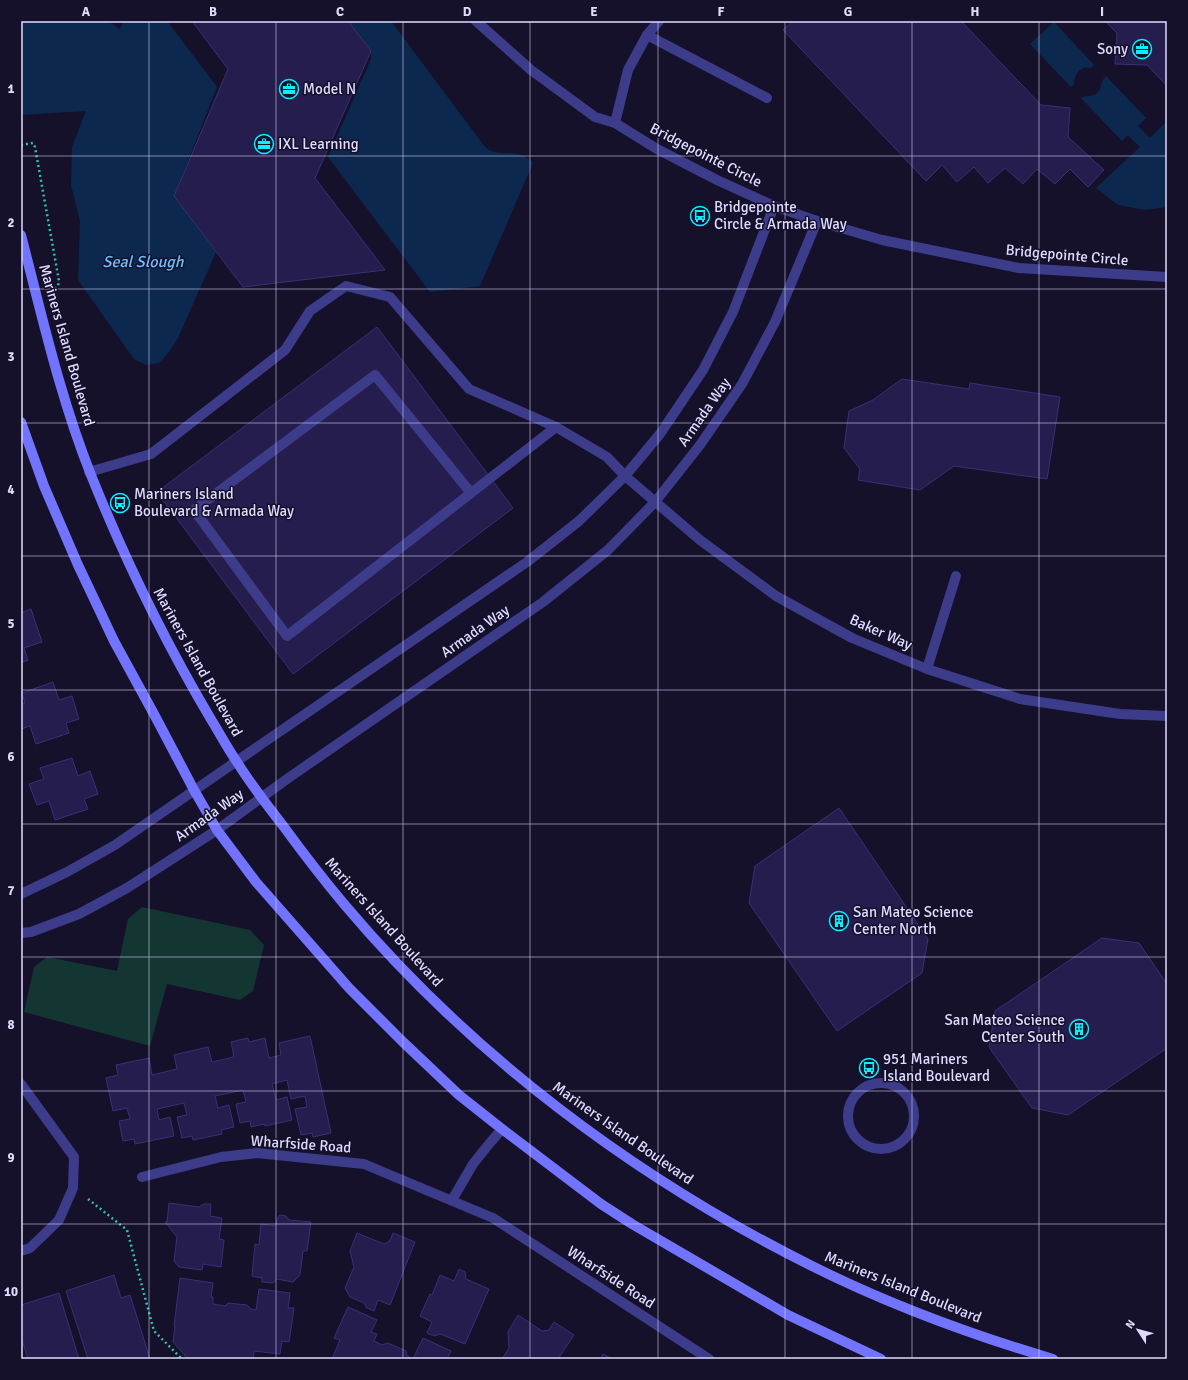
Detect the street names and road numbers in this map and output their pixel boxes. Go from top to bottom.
street label: Bridgepointe Circle [647,119,765,191]
street label: Bridgepointe Circle [1005,241,1129,269]
street label: Mariners Island Boulevard [35,262,99,428]
street label: Armada Way [674,374,734,450]
street label: Mariners Island Boulevard [150,584,246,740]
street label: Armada Way [437,601,513,661]
street label: Baker Way [847,610,915,654]
street label: Armada Way [171,785,247,845]
street label: Mariners Island Boulevard [321,854,447,990]
street label: Mariners Island Boulevard [549,1078,697,1188]
street label: Wharfside Road [250,1131,352,1157]
street label: Wharfside Road [564,1242,658,1312]
street label: Mariners Island Boulevard [822,1247,984,1327]

